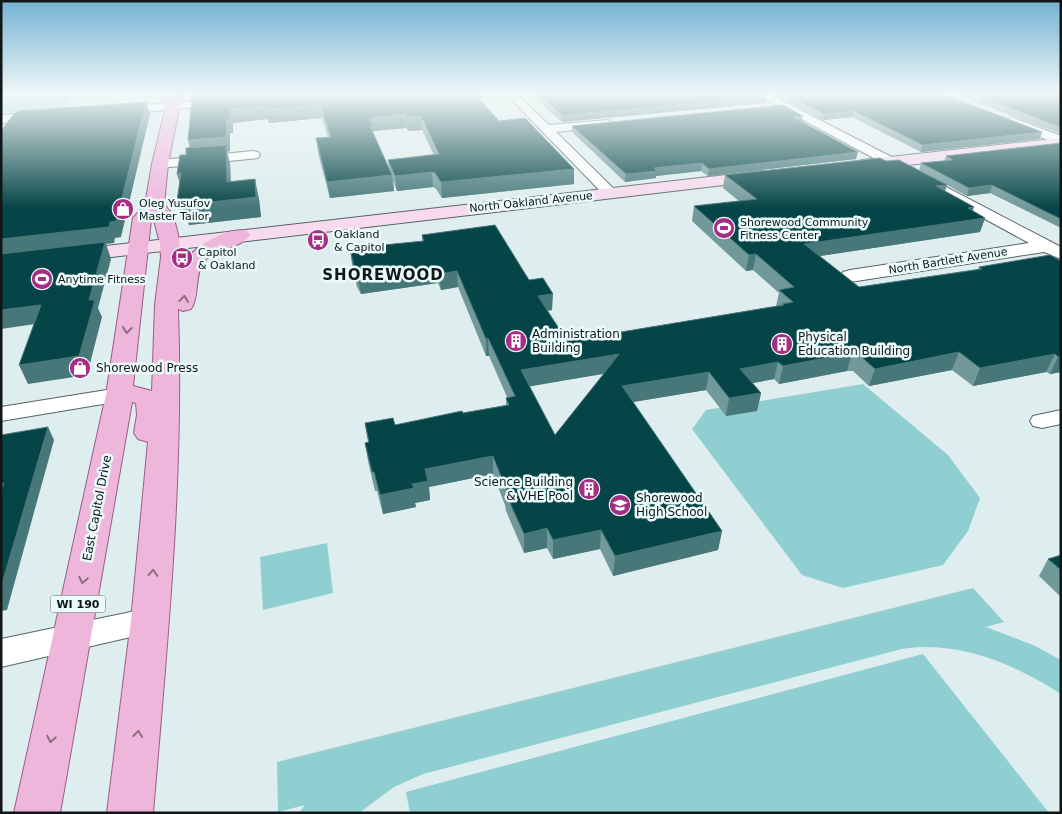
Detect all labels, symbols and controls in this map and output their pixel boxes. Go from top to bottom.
street label: North Oakland Avenue [469,189,594,215]
shop icon: Oleg Yusufov Master Tailor [111,197,135,221]
place label: Oleg Yusufov Master Tailor [139,197,211,223]
sports icon: Shorewood Community Fitness Center [712,216,736,240]
place label: Shorewood Community Fitness Center [740,216,869,242]
bus stop icon: Oakland & Capitol [306,228,330,252]
place label: Oakland & Capitol [334,228,385,254]
street label: North Bartlett Avenue [888,245,1009,277]
bus stop icon: Capitol & Oakland [170,246,194,270]
place label: Capitol & Oakland [198,246,256,272]
district label: SHOREWOOD [322,266,444,284]
sports icon: Anytime Fitness [30,267,54,291]
place label: Anytime Fitness [58,273,146,286]
one-way arrow [178,295,189,303]
one-way arrow [123,326,133,334]
place label: Administration Building [532,327,620,355]
building icon: Administration Building [504,329,528,353]
place label: Physical Education Building [798,330,910,358]
building icon: Physical Education Building [770,332,794,356]
shop icon: Shorewood Press [68,356,92,380]
place label: Shorewood Press [96,361,198,375]
street label: East Capitol Drive [80,454,114,562]
place label: Science Building & VHE Pool [474,475,573,503]
building icon: Science Building & VHE Pool [577,477,601,501]
place label: Shorewood High School [636,491,707,519]
school or university icon: Shorewood High School [608,493,632,517]
one-way arrow [148,568,159,576]
one-way arrow [78,575,89,584]
road number: WI 190 [50,596,106,612]
one-way arrow [132,729,143,737]
one-way arrow [47,735,57,744]

